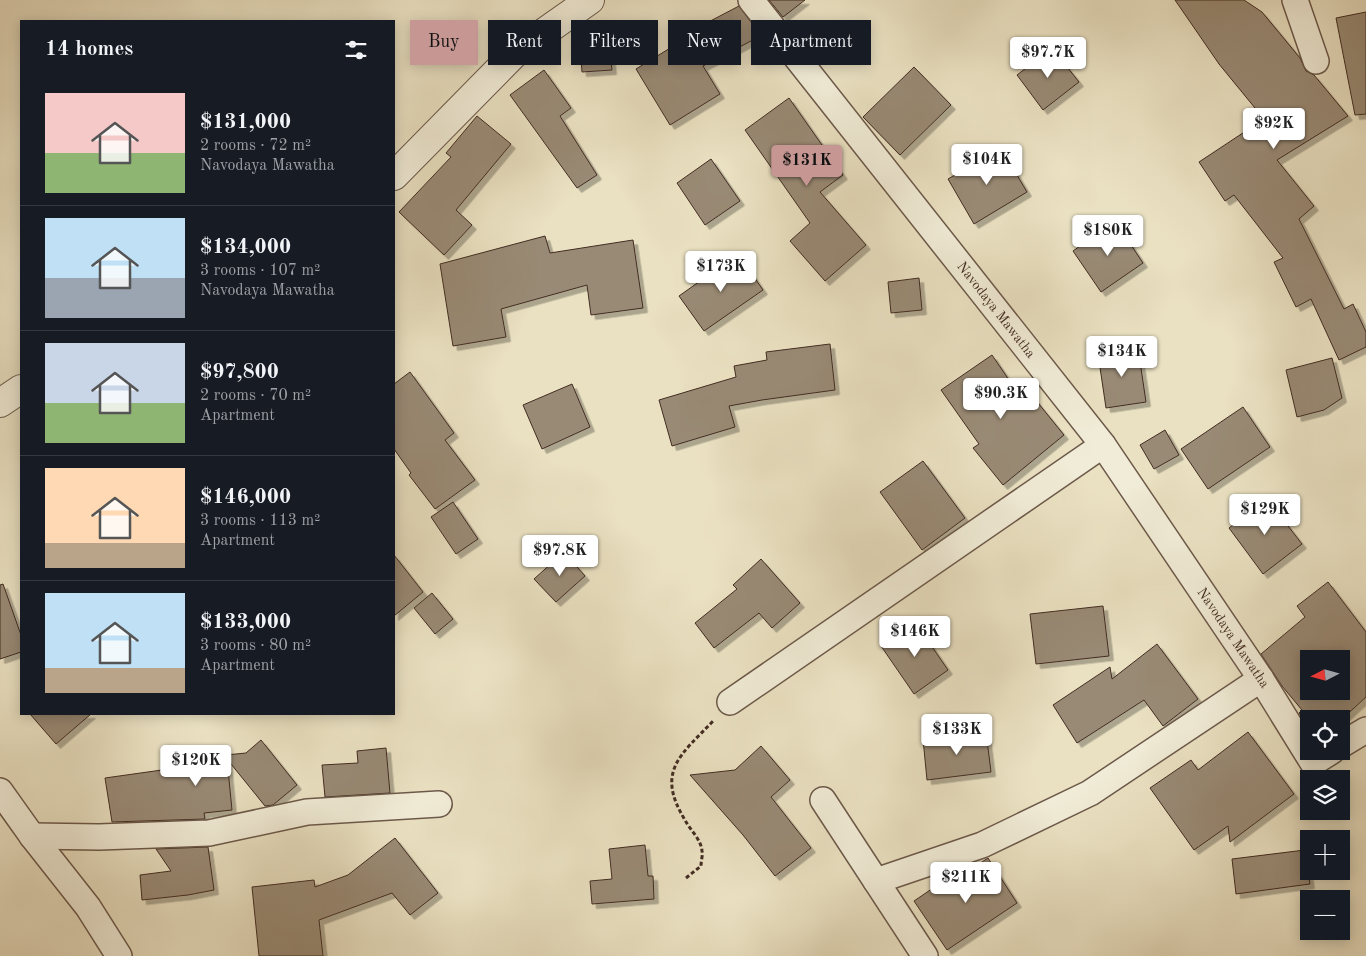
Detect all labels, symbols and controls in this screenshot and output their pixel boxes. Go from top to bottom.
chip: Buy [410,20,478,65]
chip: Rent [488,20,561,65]
chip: Filters [571,20,658,65]
chip: New [668,20,741,65]
chip: Apartment [751,20,871,65]
icon: filters [342,36,370,64]
pin: $97.7K [1007,36,1089,79]
text: 14 homes [45,39,133,60]
text: $97.7K [1021,45,1075,61]
pin: $92K [1244,108,1304,150]
text: $131,000 [200,112,291,133]
icon: home [85,113,145,173]
text: $92K [1254,116,1294,132]
text: 2 rooms · 72 m² [200,138,311,154]
pin: $131K [772,144,842,187]
pin: $104K [952,144,1022,186]
text: $104K [962,152,1012,168]
text: $131K [782,153,832,169]
text: Navodaya Mawatha [200,158,335,174]
pin: $180K [1073,214,1143,257]
text: $180K [1083,223,1133,239]
text: $134,000 [200,237,291,258]
icon: home [85,238,145,298]
pin: $173K [686,250,756,293]
text: $173K [696,259,746,275]
street label: Navodaya Mawatha [954,259,1038,361]
text: 3 rooms · 107 m² [200,263,320,279]
text: Navodaya Mawatha [200,283,335,299]
pin: $134K [1087,336,1157,378]
text: $134K [1097,344,1147,360]
text: $97,800 [200,362,279,383]
icon: home [85,363,145,423]
pin: $90.3K [960,378,1042,420]
text: $90.3K [974,386,1028,402]
text: 2 rooms · 70 m² [200,388,311,404]
text: Apartment [200,408,275,424]
text: $146,000 [200,487,291,508]
icon: home [85,488,145,548]
pin: $129K [1230,494,1300,536]
text: $129K [1240,502,1290,518]
text: 3 rooms · 113 m² [200,513,320,529]
text: Apartment [200,533,275,549]
pin: $97.8K [519,534,601,577]
text: $97.8K [533,543,587,559]
street label: Navodaya Mawatha [1194,585,1272,691]
text: $133,000 [200,612,291,633]
icon: home [85,613,145,673]
pin: $146K [880,616,950,658]
text: $146K [890,624,940,640]
text: 3 rooms · 80 m² [200,638,311,654]
north arrow [1300,650,1350,700]
map controls [1300,650,1350,940]
text: Apartment [200,658,275,674]
button: locate [1300,710,1350,760]
pin: $133K [922,714,992,756]
text: $133K [932,722,982,738]
pin: $120K [161,744,231,787]
text: $120K [171,753,221,769]
button: layers [1300,770,1350,820]
button: + [1300,830,1350,880]
pin: $211K [931,862,1001,904]
text: $211K [941,870,991,886]
button: − [1300,890,1350,940]

